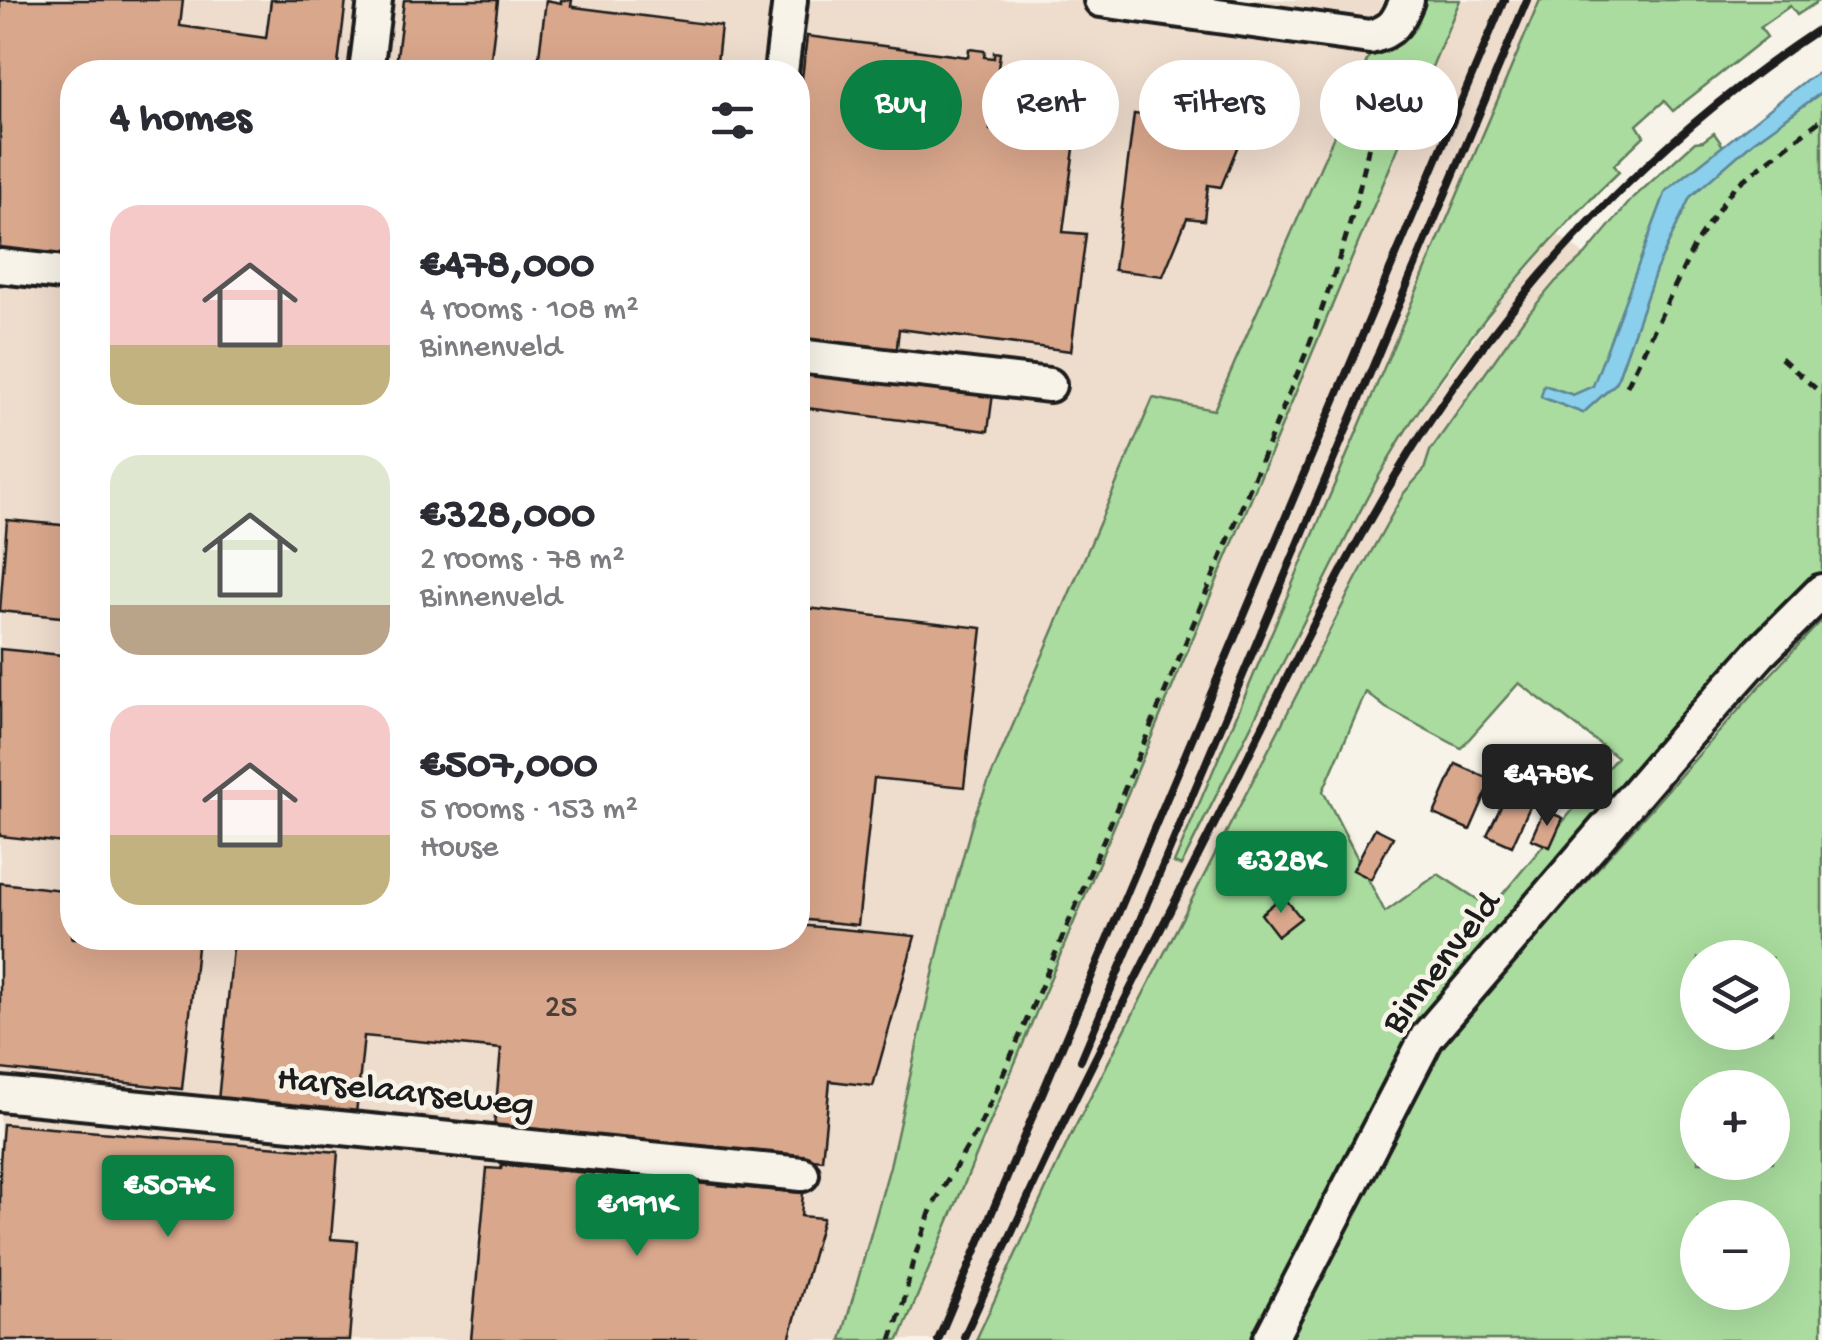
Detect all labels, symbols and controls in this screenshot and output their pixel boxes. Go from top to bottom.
chip: Buy [840,60,962,150]
chip: Rent [982,60,1119,150]
chip: Filters [1139,60,1300,150]
chip: New [1320,60,1458,150]
icon: filters [705,93,760,148]
text: 4 homes [110,96,251,145]
text: €478,000 [420,243,594,292]
icon: home [190,245,310,365]
text: 4 rooms · 108 m² [420,292,639,330]
text: Binnenveld [420,330,562,368]
text: €328,000 [420,493,595,542]
icon: home [190,495,310,615]
text: 2 rooms · 78 m² [420,542,625,580]
text: Binnenveld [420,580,562,618]
text: €507,000 [420,743,598,792]
pin: €478K [1477,744,1617,829]
icon: home [190,745,310,865]
text: €478K [1504,757,1590,795]
text: 5 rooms · 153 m² [420,792,638,830]
text: House [420,830,498,868]
pin: €328K [1211,831,1351,916]
text: €328K [1238,844,1324,882]
street label: Binnenveld [1373,882,1514,1045]
map controls [1680,940,1790,1310]
button: layers [1680,940,1790,1050]
house number: 25 [545,990,577,1028]
street label: Harselaarseweg [274,1059,536,1129]
button: + [1680,1070,1790,1180]
pin: €507K [98,1155,238,1240]
text: €507K [124,1168,212,1206]
pin: €191K [567,1174,707,1259]
text: €191K [598,1187,676,1225]
button: − [1680,1200,1790,1310]

